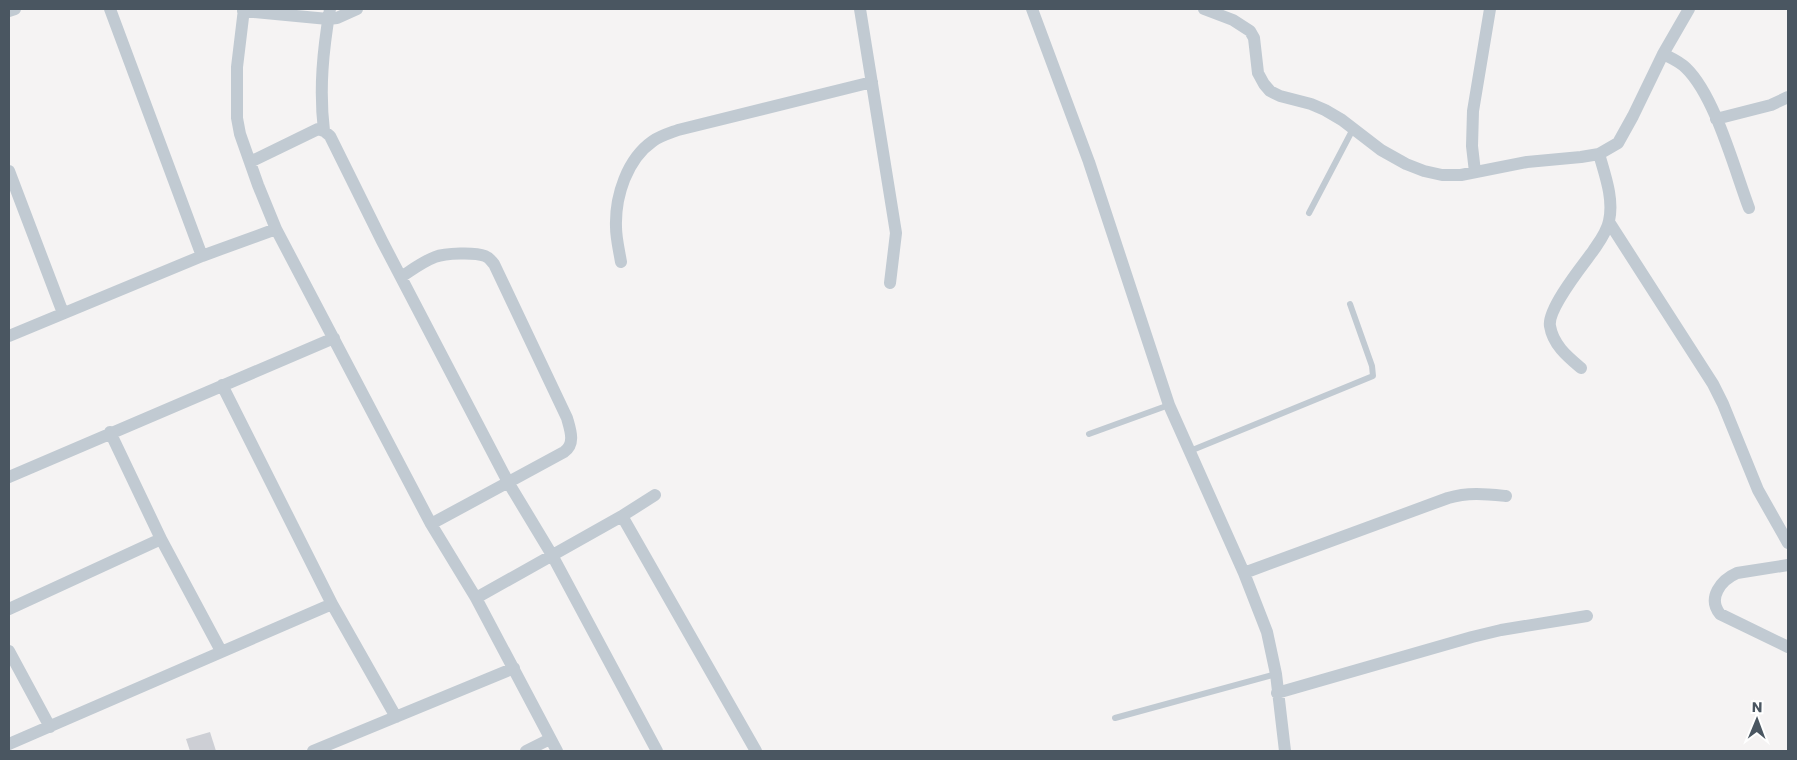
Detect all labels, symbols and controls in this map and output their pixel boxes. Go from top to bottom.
north arrow [1732,695,1782,745]
text: N [1752,697,1763,717]

